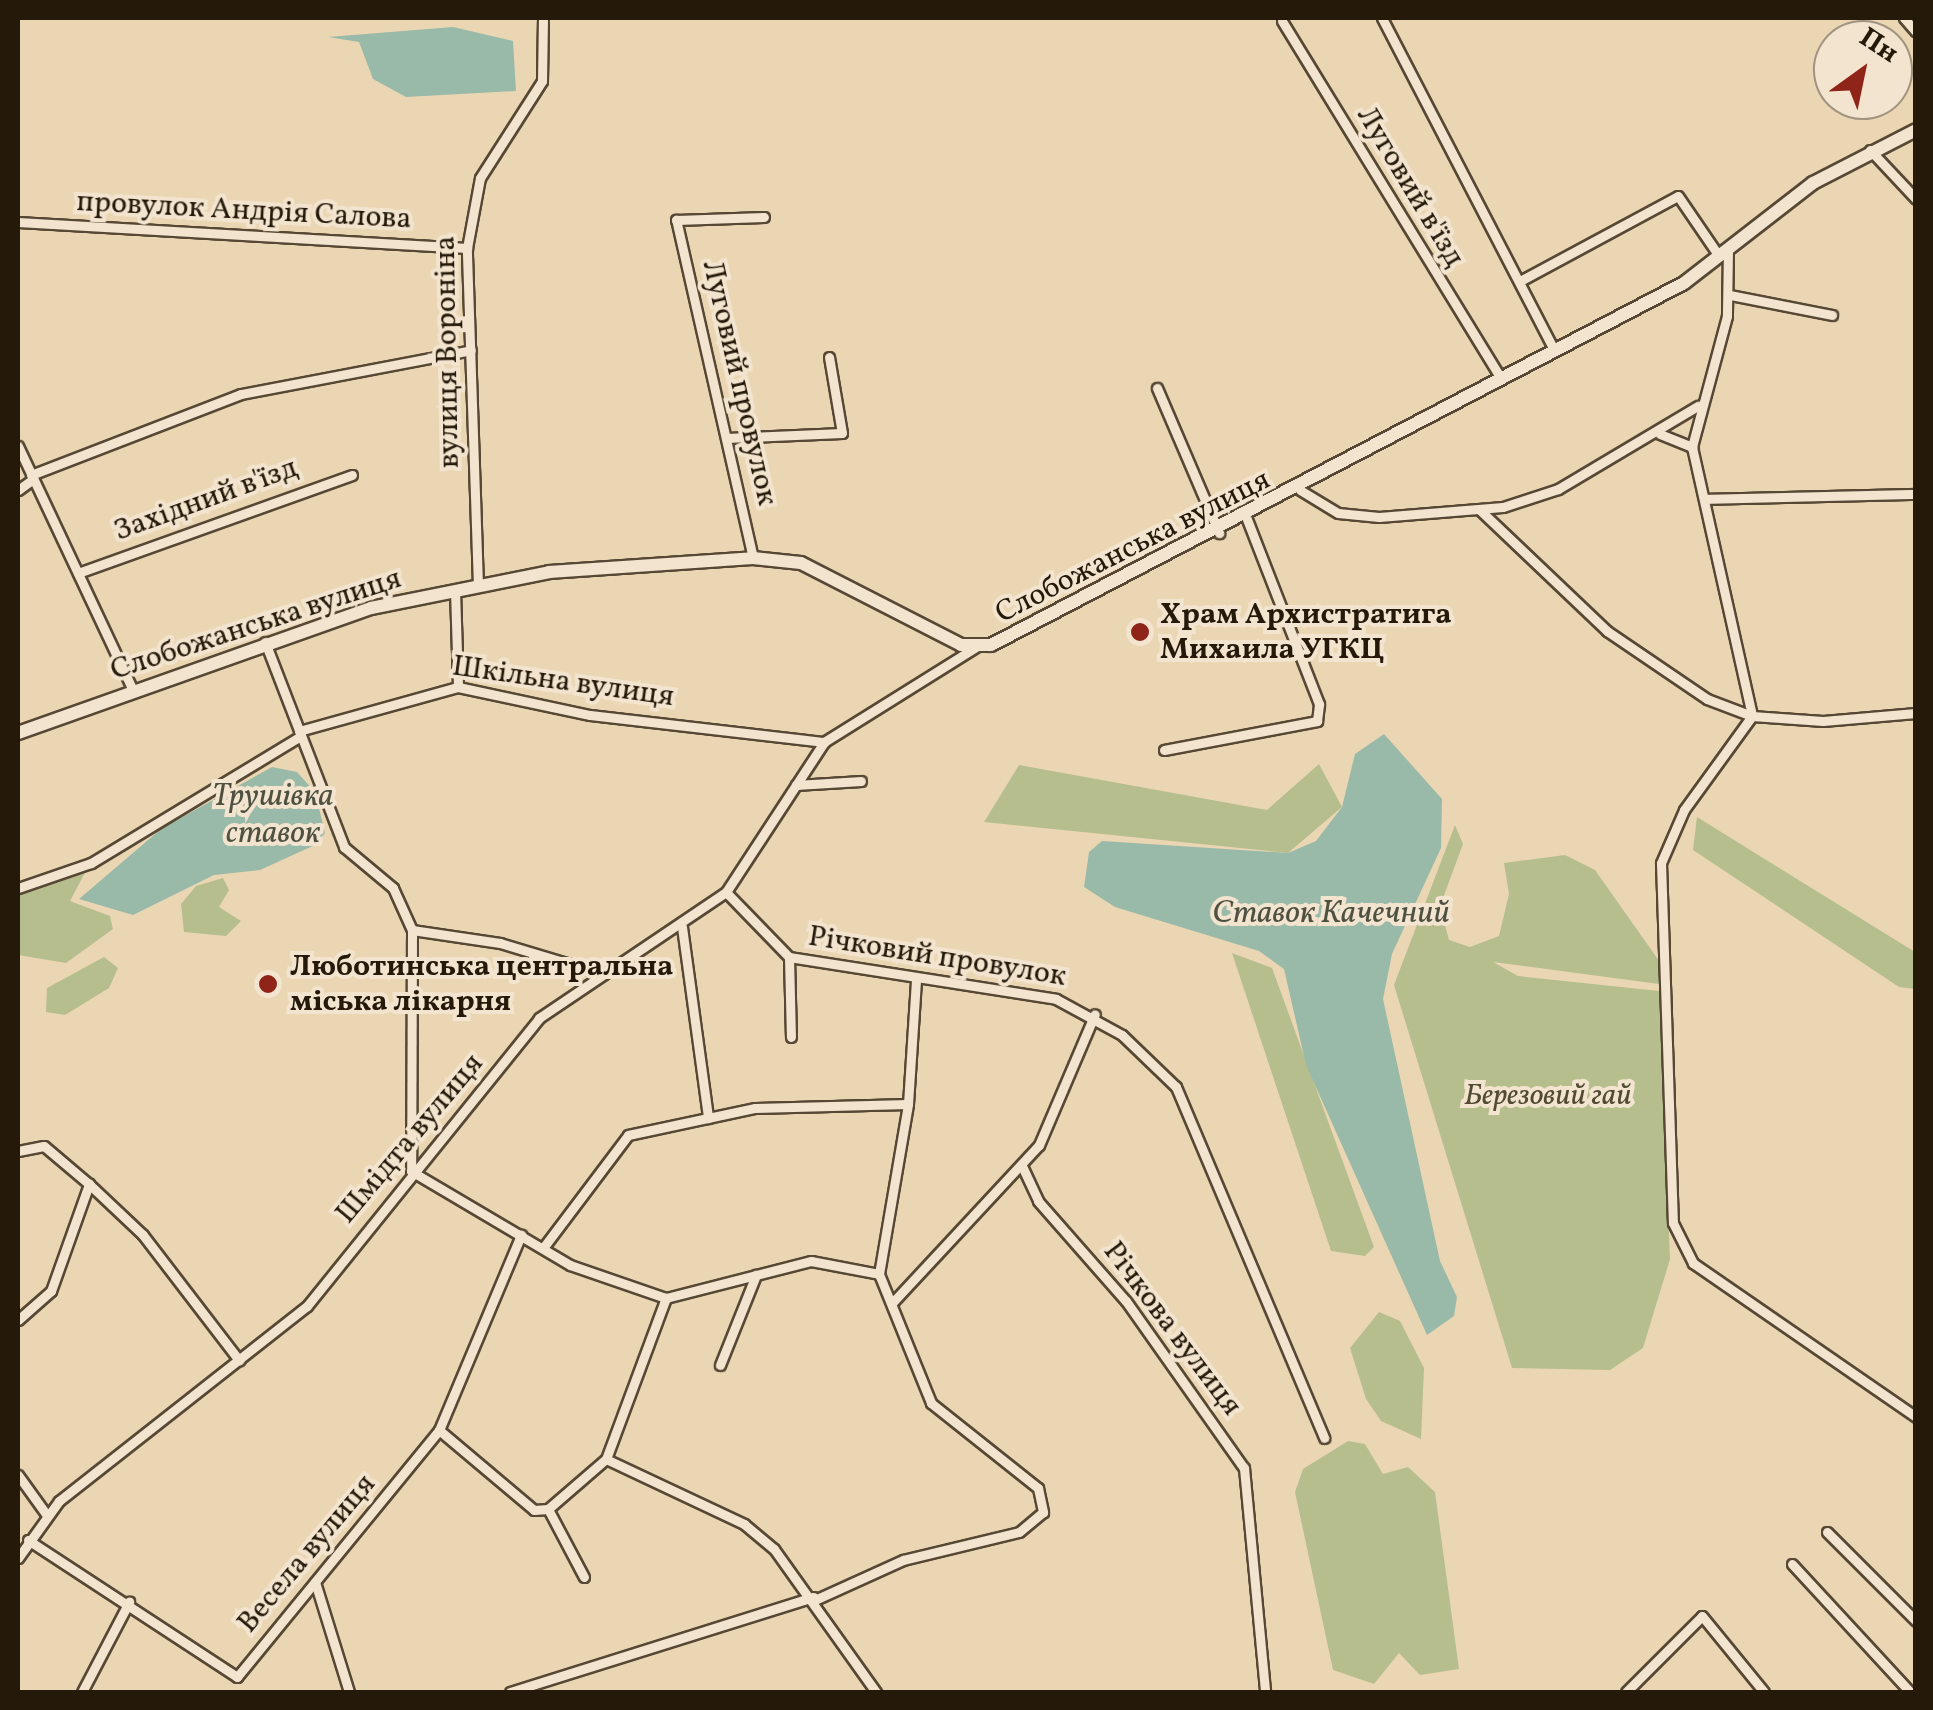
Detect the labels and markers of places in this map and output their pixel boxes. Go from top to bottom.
place label: Храм Архистратига Михаила УГКЦ [1160,597,1452,668]
marker: Храм Архистратига Михаила УГКЦ [1129,621,1151,643]
place label: Люботинська центральна міська лікарня [290,949,673,1020]
marker: Люботинська центральна міська лікарня [255,971,281,997]

